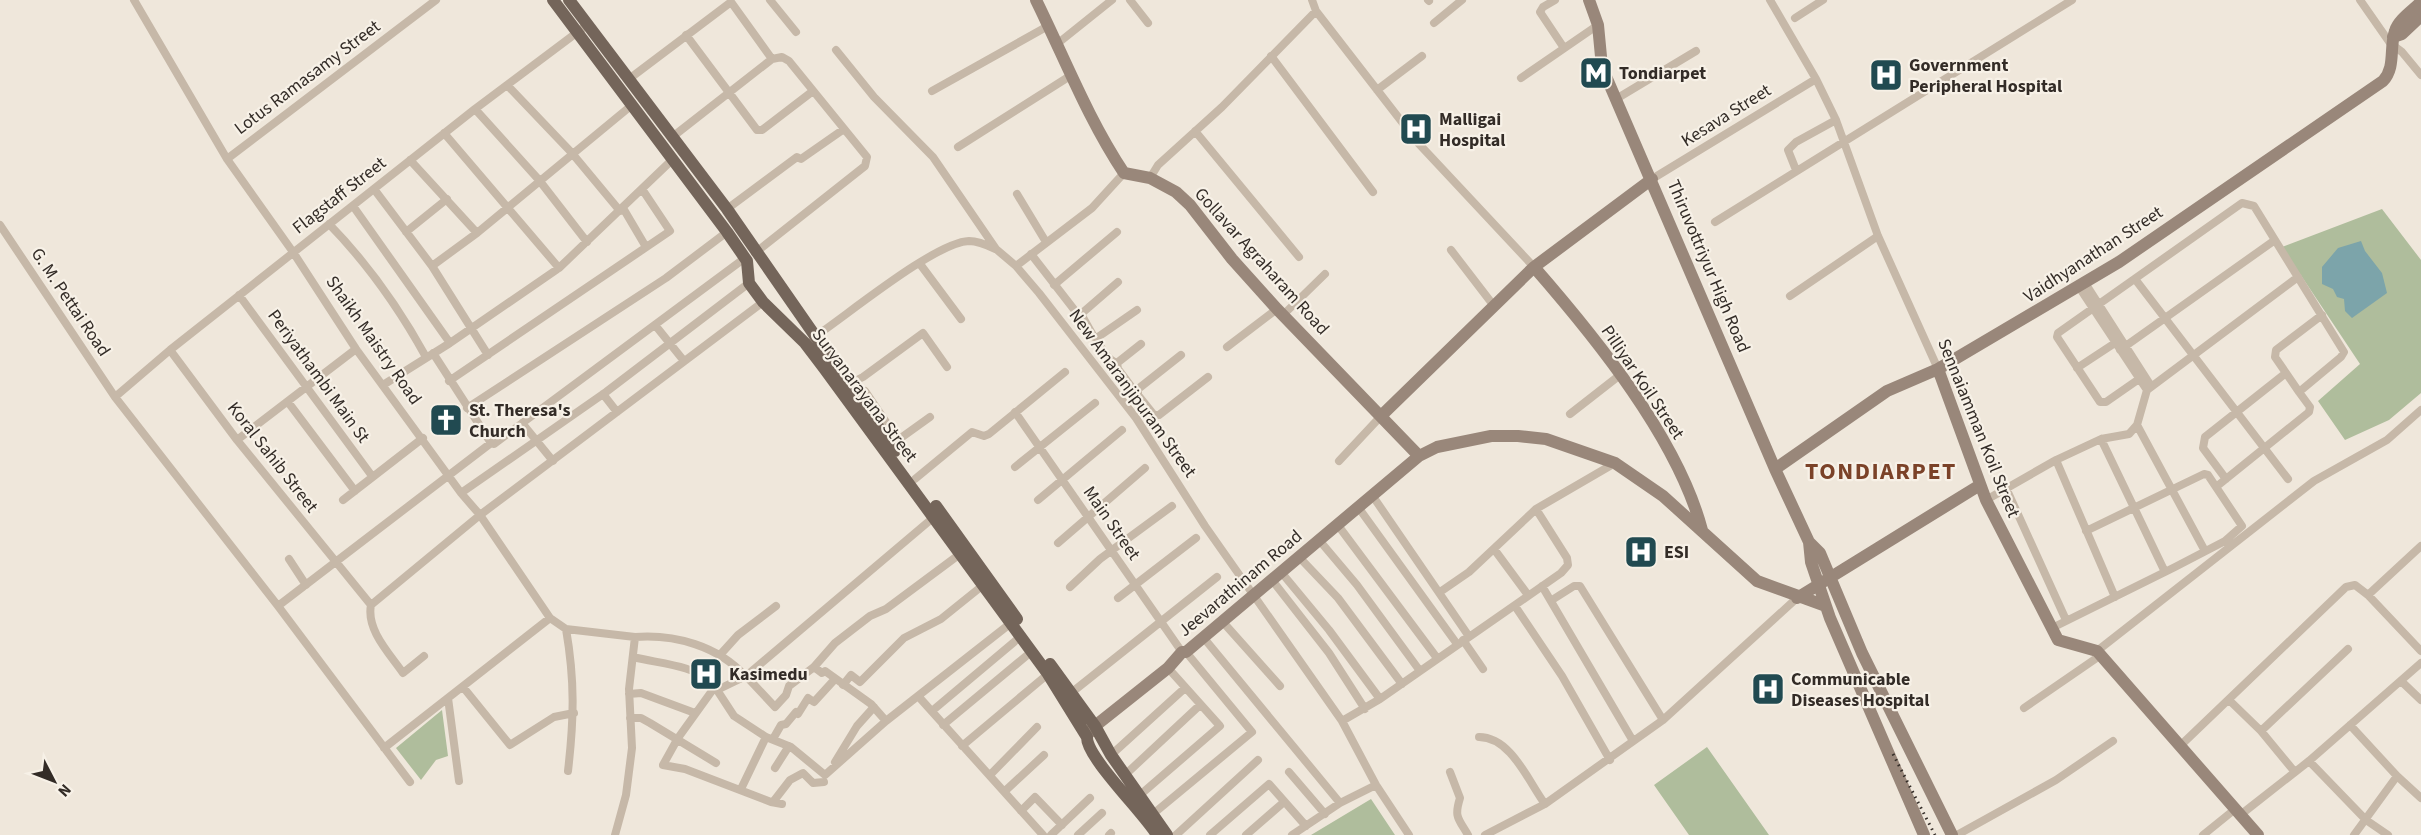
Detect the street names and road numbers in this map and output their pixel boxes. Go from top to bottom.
street label: Lotus Ramasamy Street [229,14,385,141]
street label: Kesava Street [1677,78,1776,153]
street label: Flagstaff Street [287,151,391,240]
street label: Thiruvottriyur High Road [1661,176,1756,356]
street label: Gollavar Agraharam Road [1189,182,1335,341]
street label: Vaidhyanathan Street [2019,200,2168,309]
street label: G. M. Pettai Road [25,243,116,362]
street label: Shaikh Maistry Road [320,271,428,410]
street label: Periyathambi Main St [262,304,376,448]
street label: New Amaranjipuram Street [1063,304,1202,483]
street label: Pilliyar Koil Street [1595,320,1690,444]
street label: Suryanarayana Street [806,323,923,467]
street label: Sennaiamman Koil Street [1931,335,2026,521]
street label: Koral Sahib Street [221,397,324,518]
street label: Main Street [1077,481,1146,565]
street label: Jeevarathinam Road [1173,524,1308,643]

